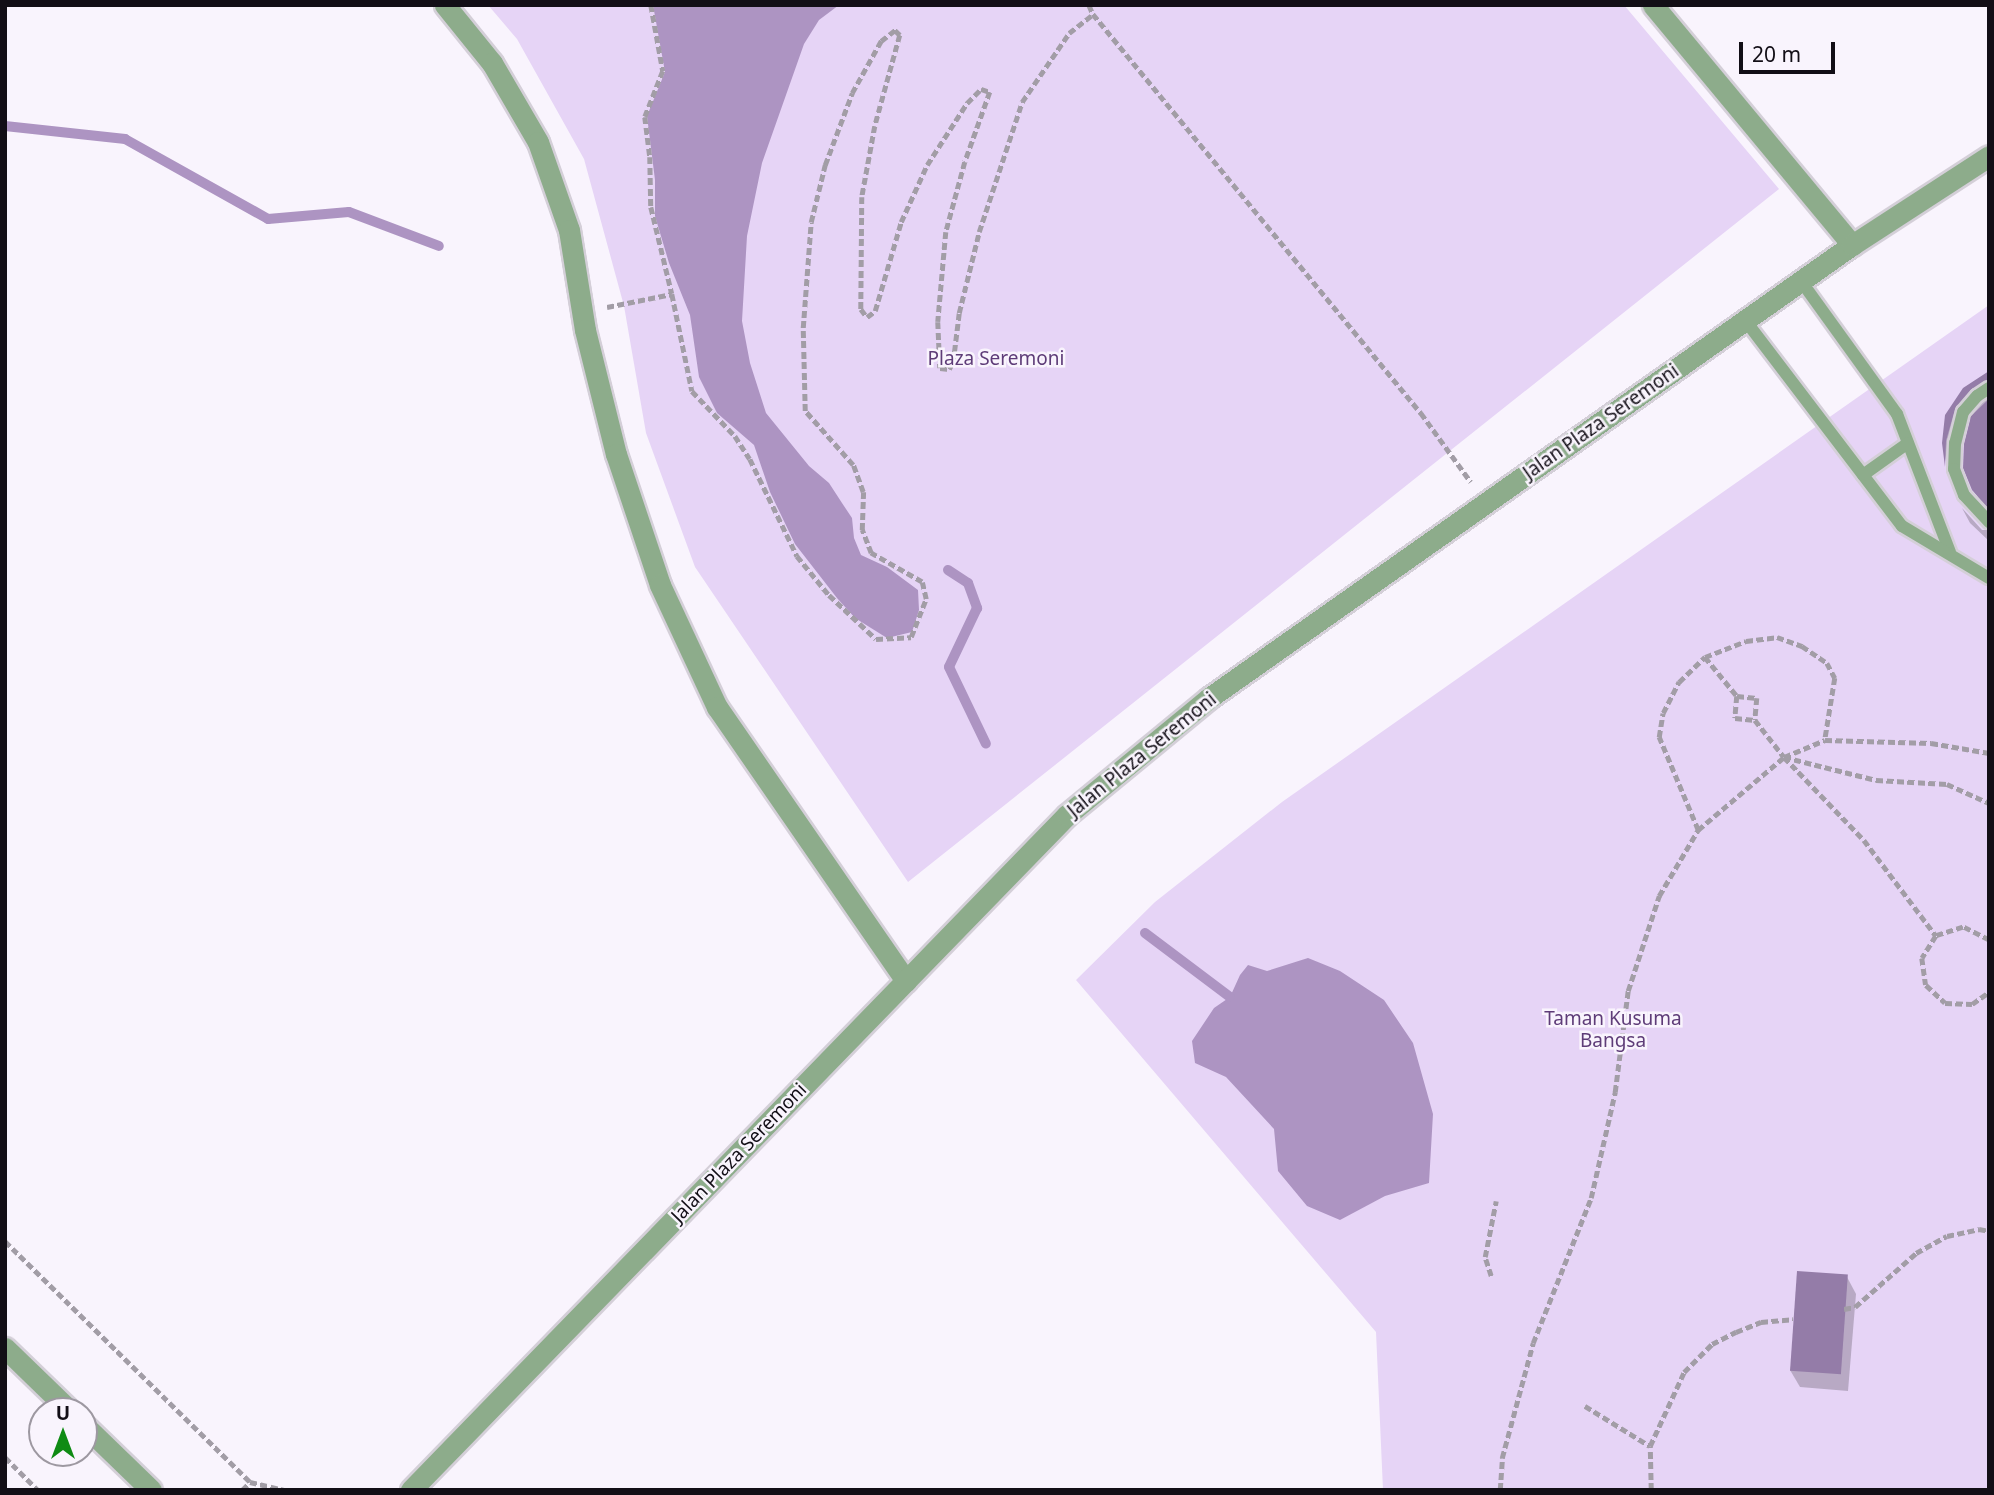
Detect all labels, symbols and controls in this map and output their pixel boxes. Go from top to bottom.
scale bar [1742,28,1838,72]
text: 20 m [1752,40,1801,68]
park label: Plaza Seremoni [928,348,1064,370]
street label: Jalan Plaza Seremoni [1519,360,1683,484]
street label: Jalan Plaza Seremoni [1063,688,1221,822]
park label: Taman Kusuma Bangsa [1544,1008,1682,1052]
street label: Jalan Plaza Seremoni [667,1079,811,1227]
north arrow [28,1397,98,1467]
text: U [56,1400,70,1426]

